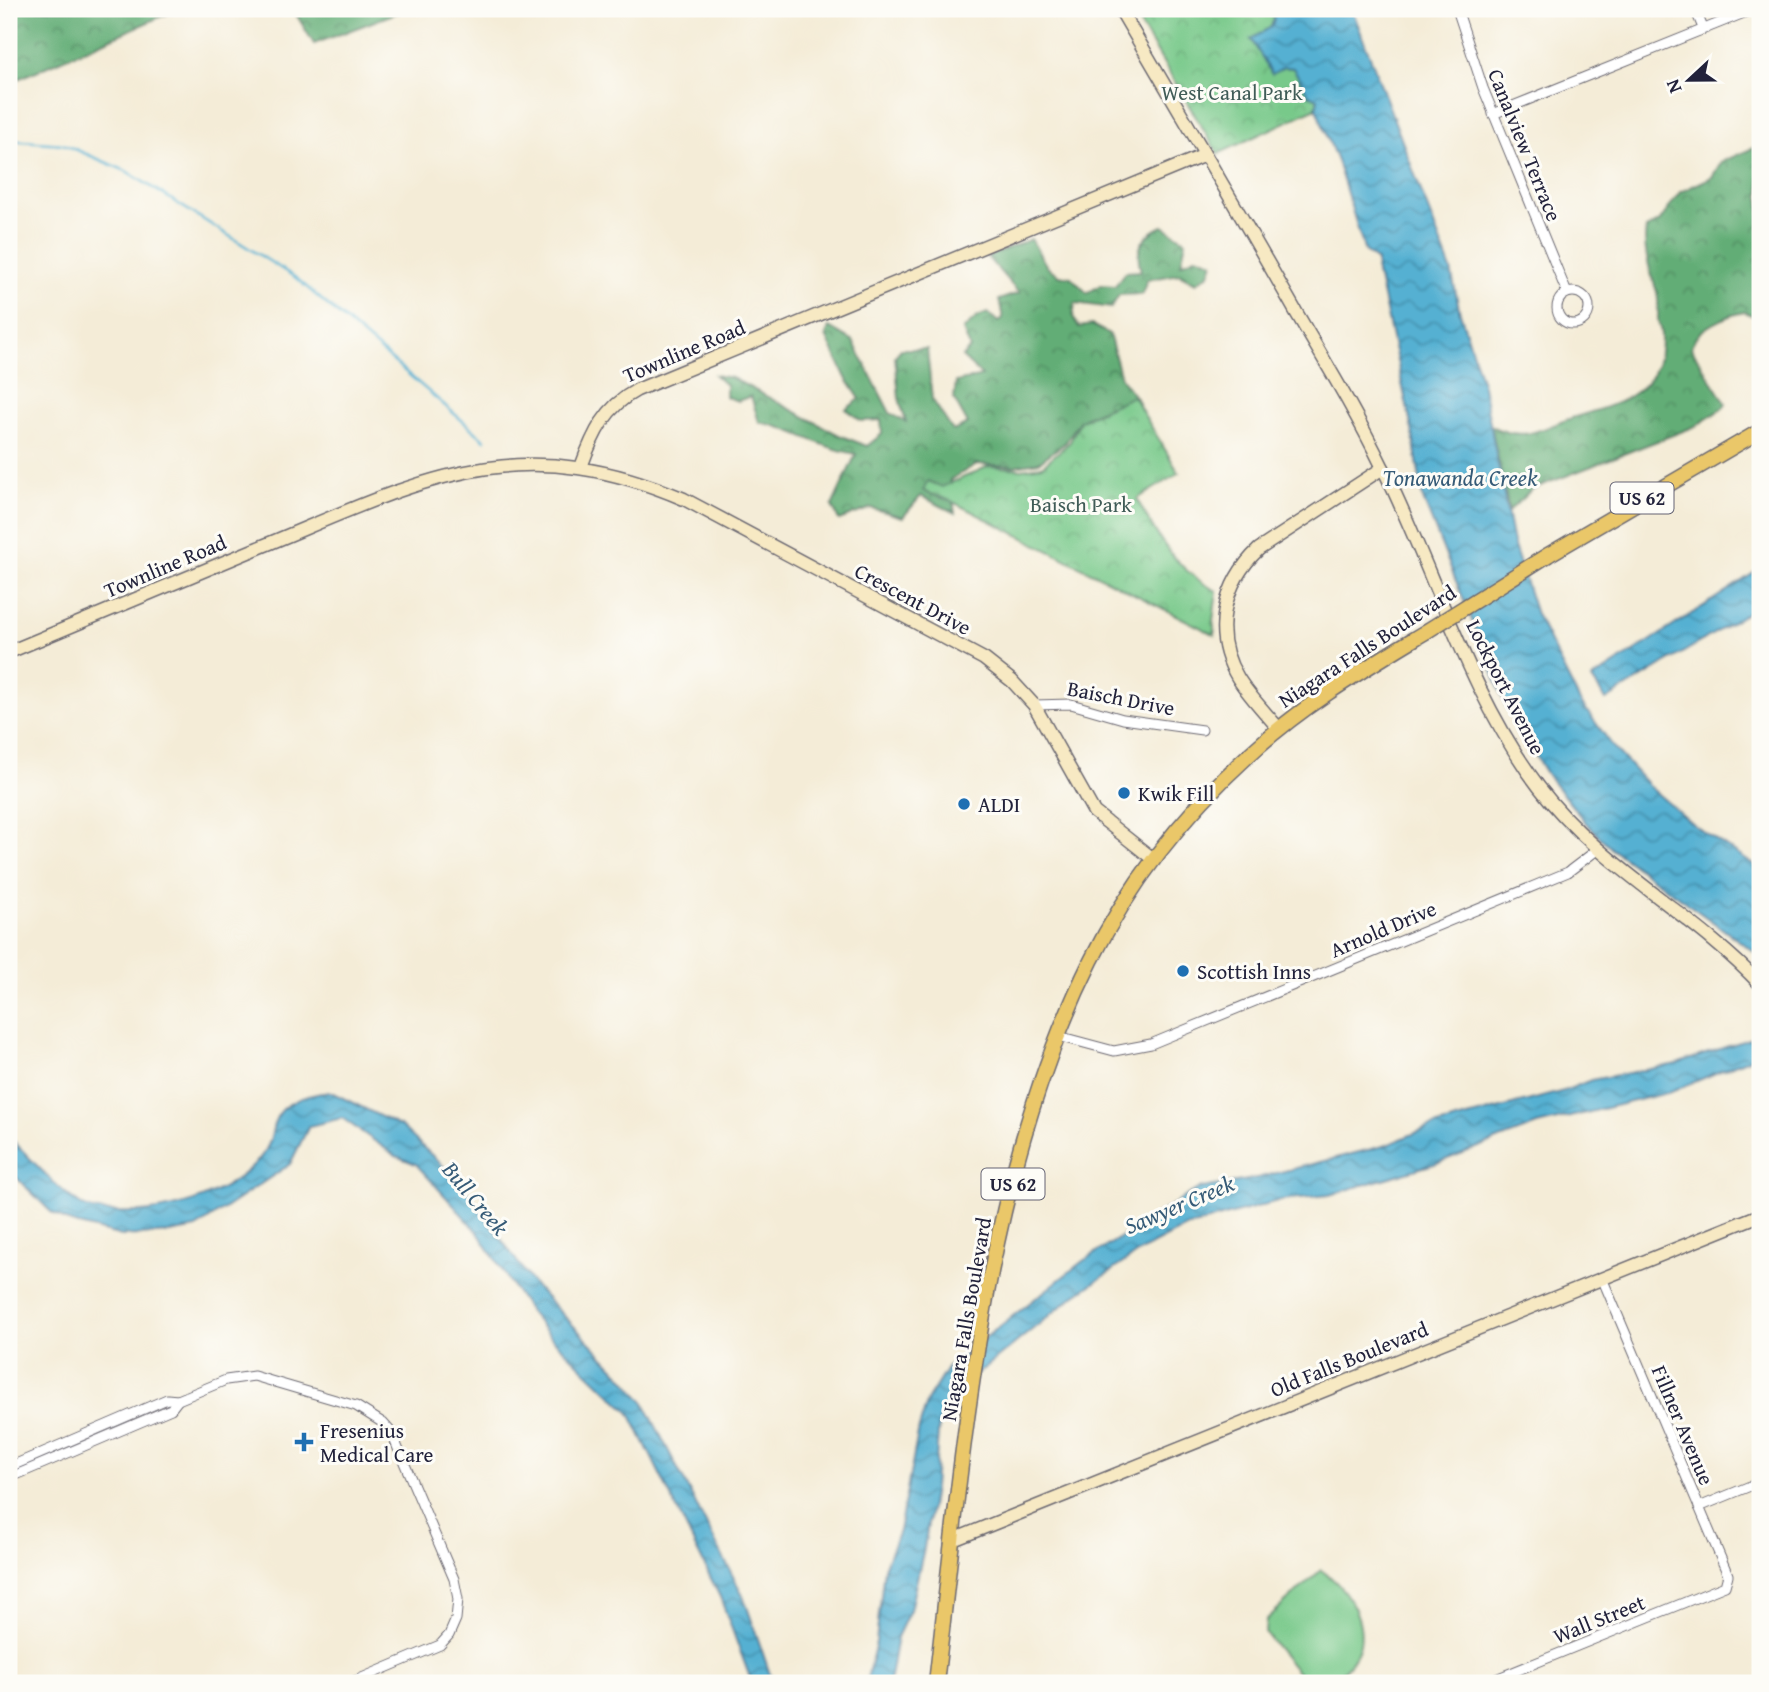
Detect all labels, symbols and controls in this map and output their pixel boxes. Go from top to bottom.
north arrow [1654,46,1724,116]
street label: Canalview Terrace [1480,64,1570,226]
text: N [1658,75,1689,98]
park label: West Canal Park [1161,77,1303,108]
street label: Townline Road [618,311,751,391]
water label: Tonawanda Creek [1383,461,1538,494]
road number: US 62 [1610,482,1674,513]
park label: Baisch Park [1030,489,1132,520]
street label: Townline Road [99,526,232,606]
street label: Crescent Drive [849,555,977,643]
street label: Niagara Falls Boulevard [1272,576,1463,715]
street label: Lockport Avenue [1459,614,1553,760]
street label: Baisch Drive [1065,672,1177,724]
place label: Kwik Fill [1138,778,1215,809]
marker: Kwik Fill [1116,785,1132,801]
place label: ALDI [978,789,1020,820]
marker: ALDI [956,796,972,812]
street label: Arnold Drive [1325,893,1441,965]
place label: Scottish Inns [1197,956,1311,987]
marker: Scottish Inns [1175,963,1191,979]
water label: Bull Creek [435,1153,517,1243]
water label: Sawyer Creek [1119,1166,1240,1242]
road number: US 62 [982,1168,1044,1200]
street label: Niagara Falls Boulevard [933,1214,999,1423]
street label: Old Falls Boulevard [1265,1313,1433,1405]
street label: Fillner Avenue [1644,1360,1722,1490]
place label: Fresenius Medical Care [320,1415,434,1470]
marker: Fresenius Medical Care [294,1432,314,1452]
street label: Wall Street [1548,1586,1650,1651]

